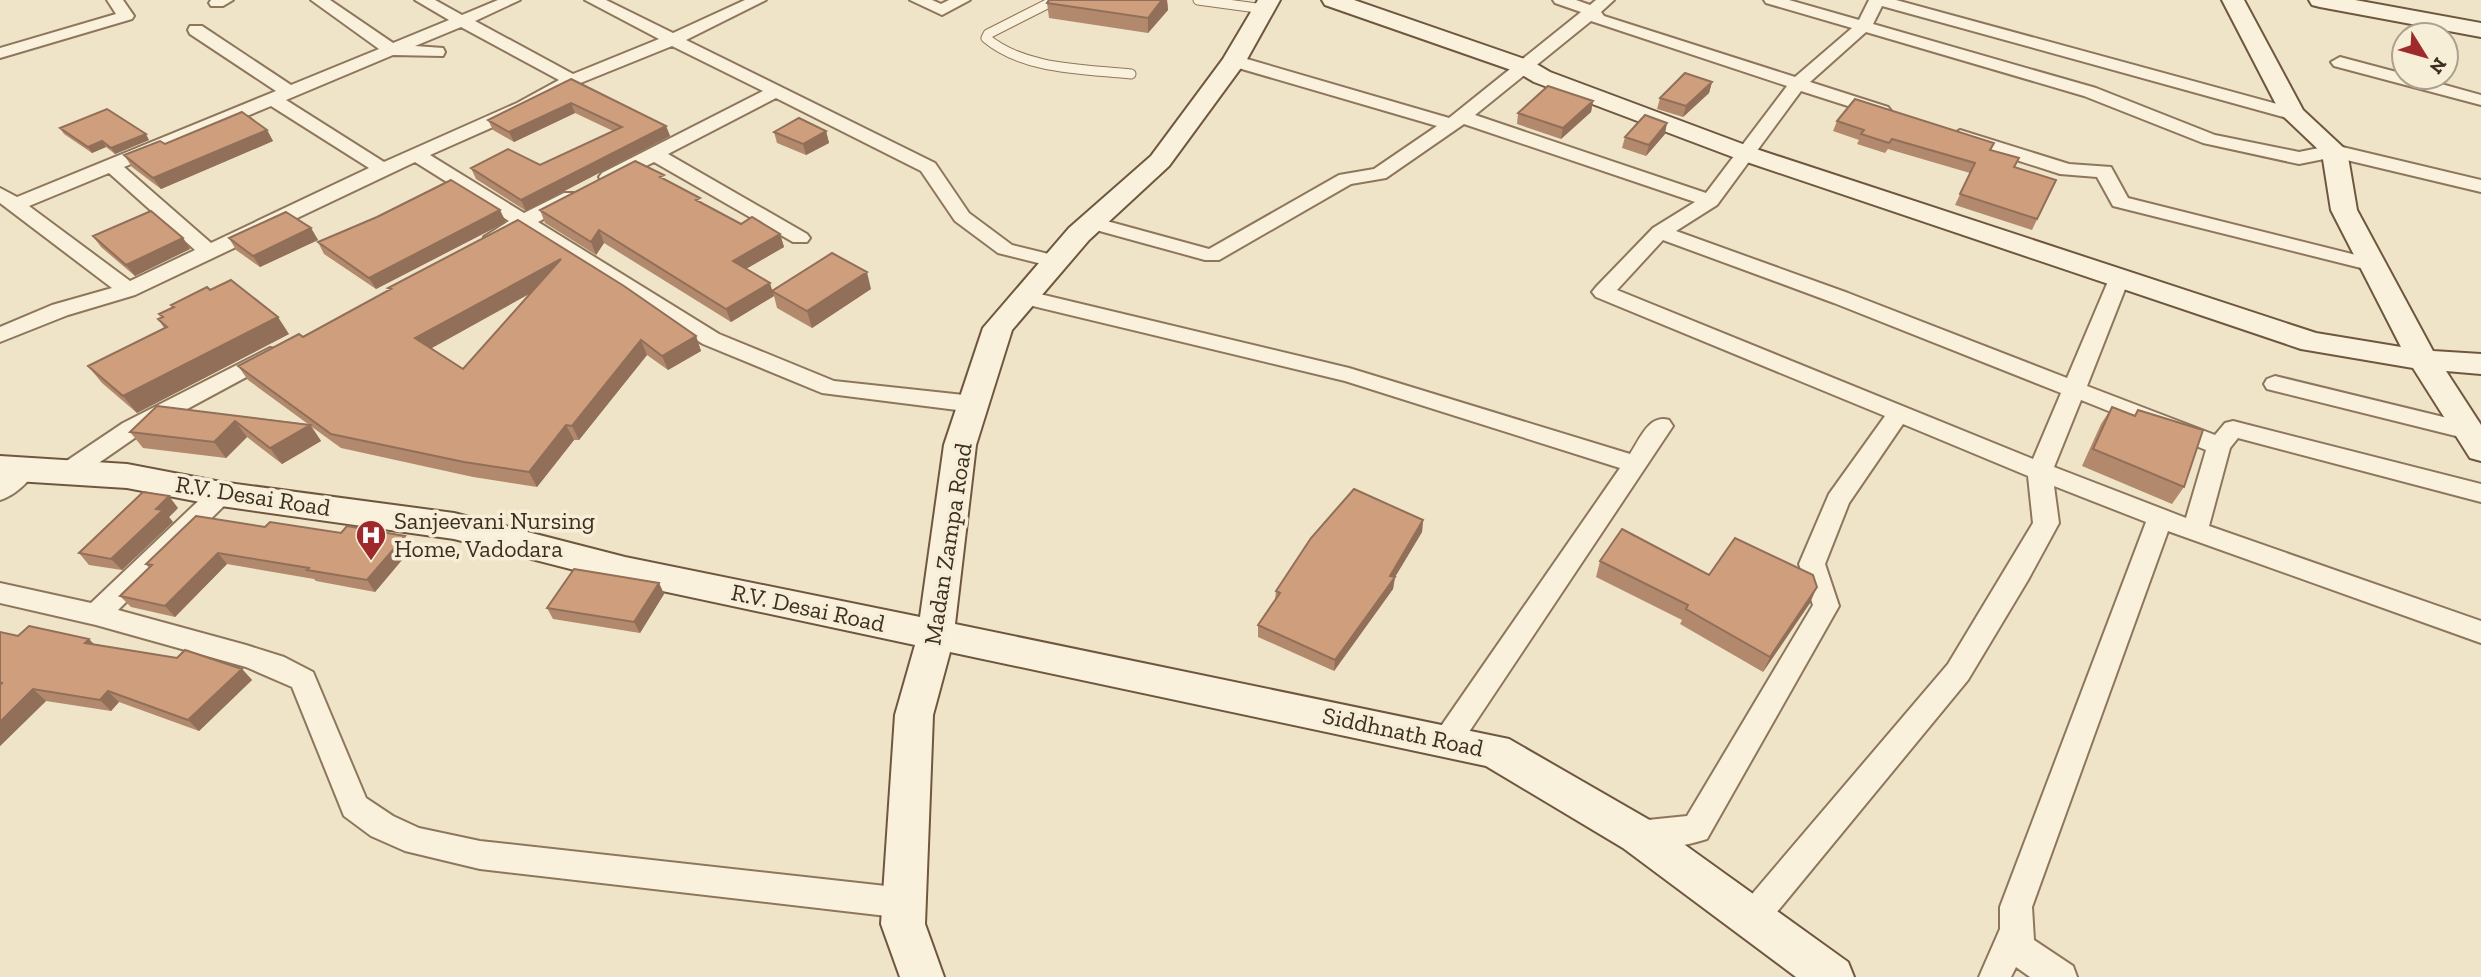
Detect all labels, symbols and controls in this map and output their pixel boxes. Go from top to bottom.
north arrow [2390,21,2460,91]
text: N [2425,53,2452,79]
street label: Madan Zampa Road [917,441,978,647]
street label: R.V. Desai Road [174,469,333,522]
place label: Sanjeevani Nursing Home, Vadodara [394,506,595,563]
hospital icon: Sanjeevani Nursing Home, Vadodara [354,518,388,562]
street label: R.V. Desai Road [729,577,888,638]
street label: Siddhnath Road [1320,700,1486,763]

